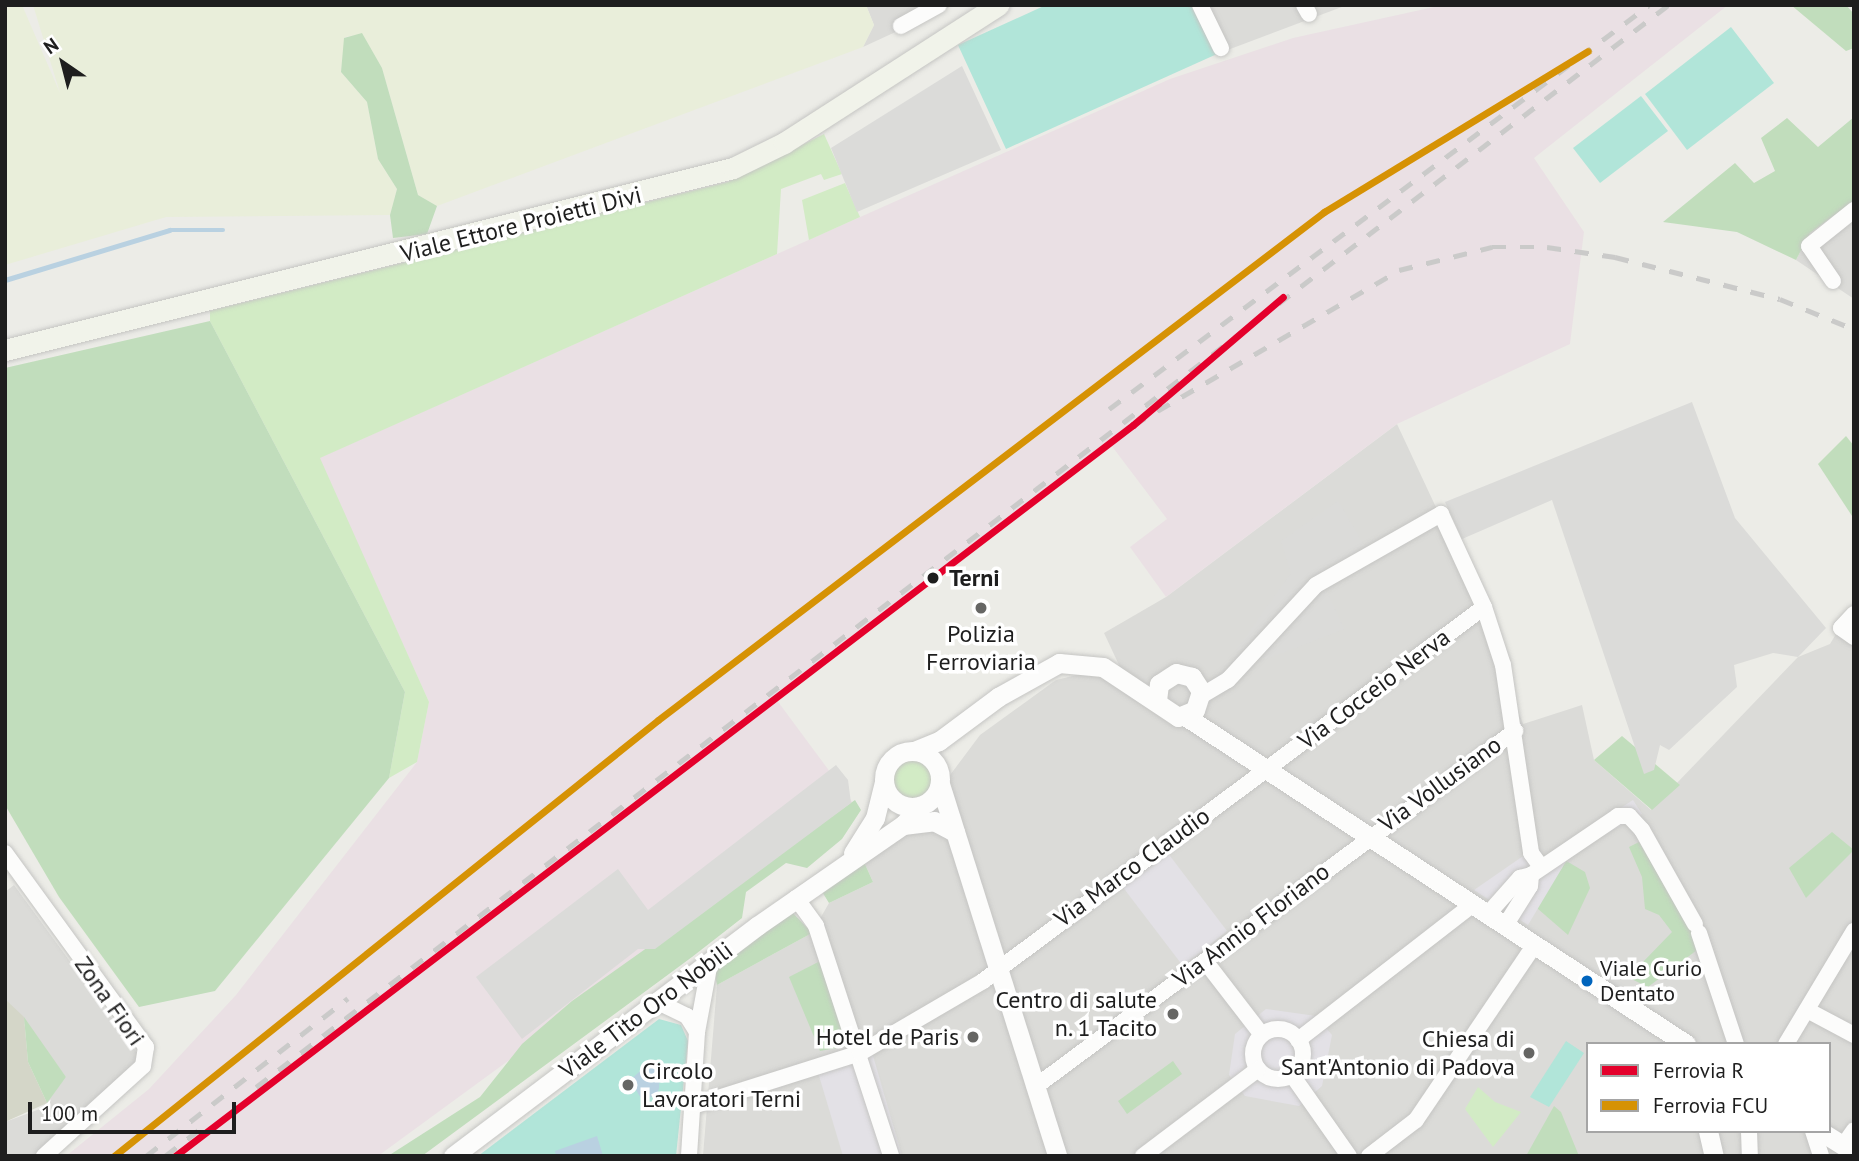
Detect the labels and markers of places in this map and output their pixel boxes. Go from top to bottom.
place label: Terni [949,564,1000,592]
marker: Terni [923,568,943,588]
marker: Polizia Ferroviaria [973,600,989,616]
place label: Polizia Ferroviaria [926,620,1036,676]
place label: Viale Curio Dentato [1600,955,1702,1006]
marker: Viale Curio Dentato [1580,974,1594,988]
place label: Centro di salute n. 1 Tacito [995,986,1157,1042]
marker: Centro di salute n. 1 Tacito [1163,1004,1183,1024]
place label: Hotel de Paris [816,1023,959,1051]
place label: Chiesa di Sant'Antonio di Padova [1281,1025,1515,1081]
marker: Hotel de Paris [965,1029,981,1045]
marker: Chiesa di Sant'Antonio di Padova [1521,1045,1537,1061]
place label: Circolo Lavoratori Terni [642,1057,802,1113]
marker: Circolo Lavoratori Terni [620,1077,636,1093]

